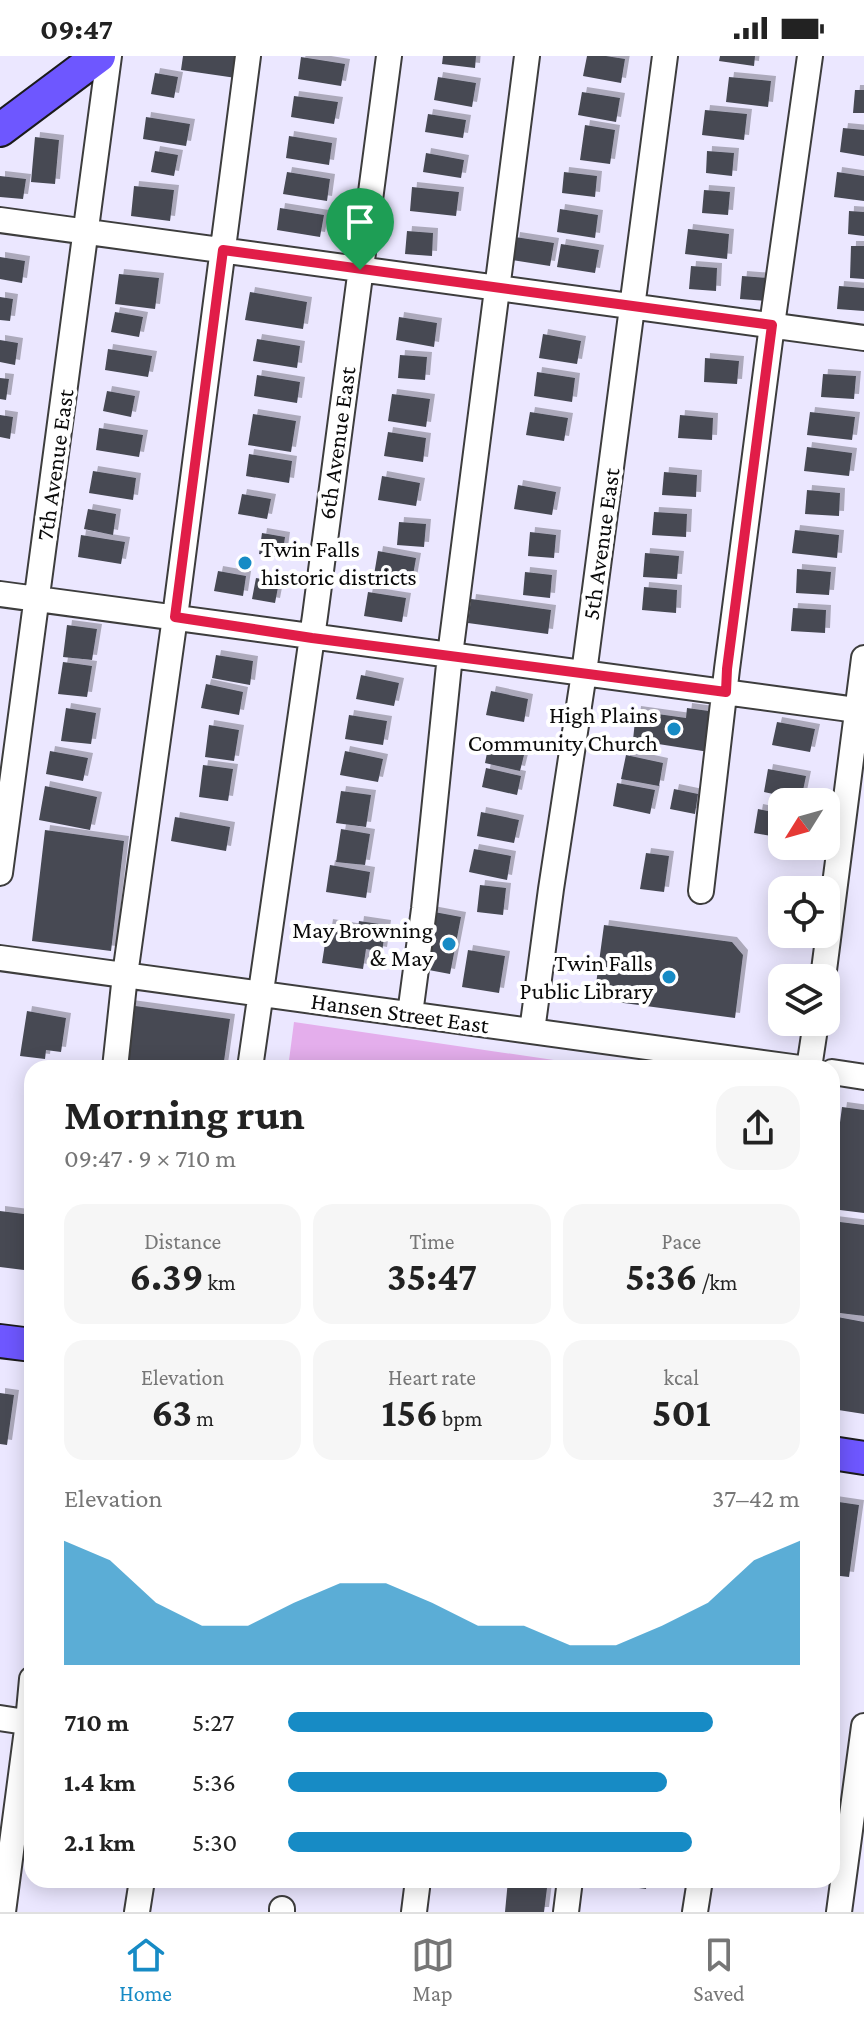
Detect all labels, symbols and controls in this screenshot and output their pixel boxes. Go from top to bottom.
text: 09:47 [40,12,113,45]
pin [326,188,394,270]
icon: arrive [338,200,382,244]
street label: 6th Avenue East [312,364,361,521]
street label: 7th Avenue East [30,386,79,543]
street label: 5th Avenue East [576,465,625,622]
place label: Twin Falls historic districts [261,535,417,590]
marker: Twin Falls historic districts [236,554,254,572]
place label: High Plains Community Church [468,701,658,756]
marker: High Plains Community Church [665,720,683,738]
north arrow [768,788,840,860]
map controls [768,788,840,1036]
button: locate [768,876,840,948]
place label: May Browning & May [292,916,434,971]
marker: May Browning & May [440,935,458,953]
place label: Twin Falls Public Library [519,949,654,1004]
button: layers [768,964,840,1036]
marker: Twin Falls Public Library [660,968,678,986]
street label: Hansen Street East [309,987,492,1039]
button: share [716,1086,800,1170]
text: Morning run [64,1090,305,1138]
text: 09:47 · 9 × 710 m [64,1144,236,1173]
text: Distance [144,1229,221,1254]
text: Time [409,1229,455,1254]
text: Pace [662,1229,701,1254]
text: 6.39 [130,1254,203,1299]
text: 35:47 [387,1254,477,1299]
text: 5:36 [625,1254,697,1299]
text: km [203,1270,236,1295]
text: /km [697,1270,737,1295]
text: Elevation [141,1365,224,1390]
text: Heart rate [388,1365,476,1390]
text: kcal [664,1365,699,1390]
text: 63 [151,1390,192,1435]
text: 156 [381,1390,438,1435]
text: 501 [652,1390,711,1435]
text: m [192,1406,214,1431]
text: bpm [438,1406,483,1431]
text: Elevation [64,1484,162,1513]
text: 37–42 m [712,1484,800,1513]
text: 710 m [64,1708,129,1737]
text: 5:27 [192,1708,234,1737]
text: 1.4 km [64,1768,136,1797]
text: 5:36 [192,1768,236,1797]
text: 2.1 km [64,1828,135,1857]
text: 5:30 [192,1828,237,1857]
tab: Home [119,1933,172,2006]
tab: Map [411,1933,455,2006]
tab: Saved [693,1933,745,2006]

